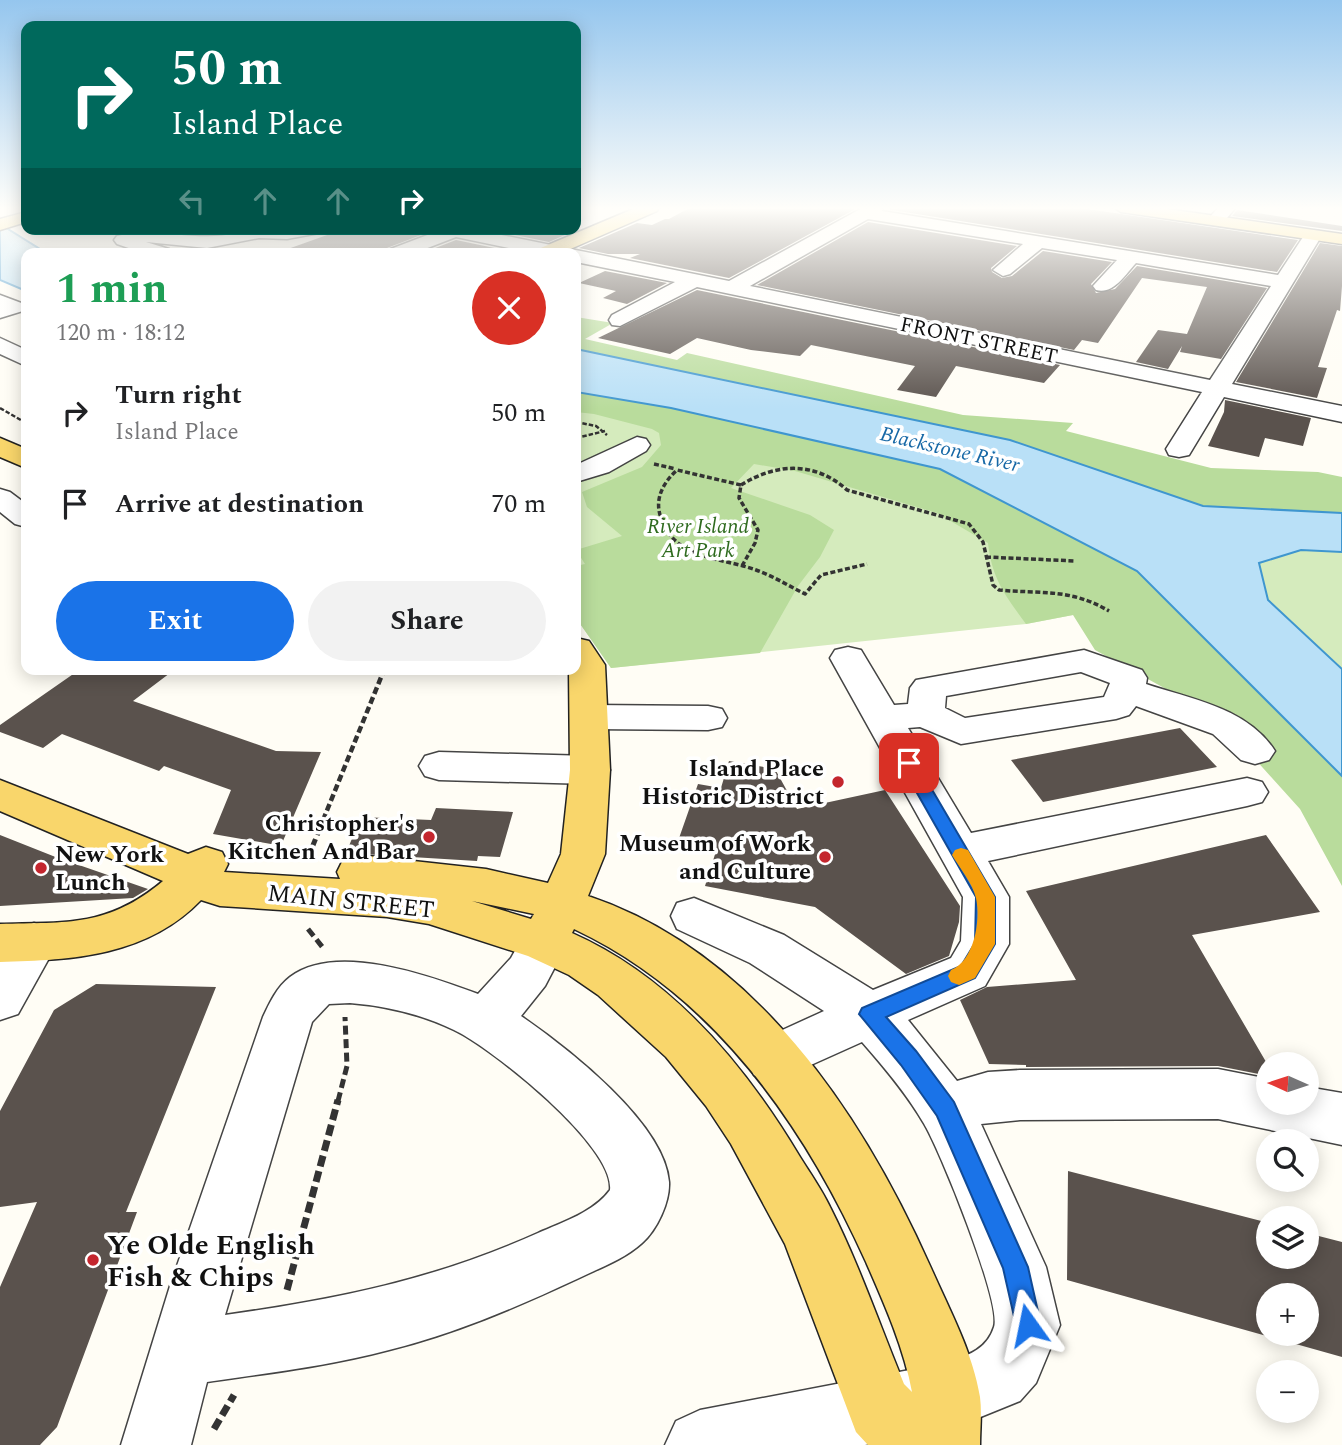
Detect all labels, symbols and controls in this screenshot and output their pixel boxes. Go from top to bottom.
text: 50 m [171,32,282,107]
icon: right [56,49,147,140]
text: Island Place [171,100,343,149]
icon: left [173,182,211,220]
icon: ahead [246,182,284,220]
icon: ahead [319,182,357,220]
icon: right [392,182,430,220]
text: 1 min [56,258,168,321]
button: close [472,271,546,345]
street label: FRONT STREET [897,309,1061,373]
text: 120 m · 18:12 [56,316,185,351]
text: Turn right [115,375,242,415]
text: 50 m [491,393,546,433]
icon: right [56,394,94,432]
text: Island Place [115,415,239,450]
water label: Blackstone River [877,418,1023,482]
text: Arrive at destination [115,484,364,524]
text: 70 m [491,484,546,524]
icon: arrive [56,485,94,523]
park label: River Island Art Park [647,511,749,567]
button: Exit [56,581,294,661]
button: Share [308,581,546,661]
pin [879,733,939,793]
icon: arrive [890,744,928,782]
place label: Island Place Historic District [641,751,824,815]
marker: Island Place Historic District [830,774,846,790]
place label: Christopher's Kitchen And Bar [227,806,416,870]
place label: Museum of Work and Culture [619,826,812,890]
marker: Christopher's Kitchen And Bar [421,829,437,845]
place label: New York Lunch [55,837,165,901]
marker: Museum of Work and Culture [817,849,833,865]
marker: New York Lunch [33,860,49,876]
street label: MAIN STREET [266,875,436,929]
north arrow [1256,1052,1320,1115]
map controls [1256,1052,1319,1423]
button: search [1256,1129,1319,1192]
button: layers [1256,1206,1319,1269]
place label: Ye Olde English Fish & Chips [107,1224,315,1299]
marker: Ye Olde English Fish & Chips [85,1252,101,1268]
button: + [1256,1283,1319,1346]
position arrow [991,1288,1065,1362]
button: − [1256,1360,1319,1423]

